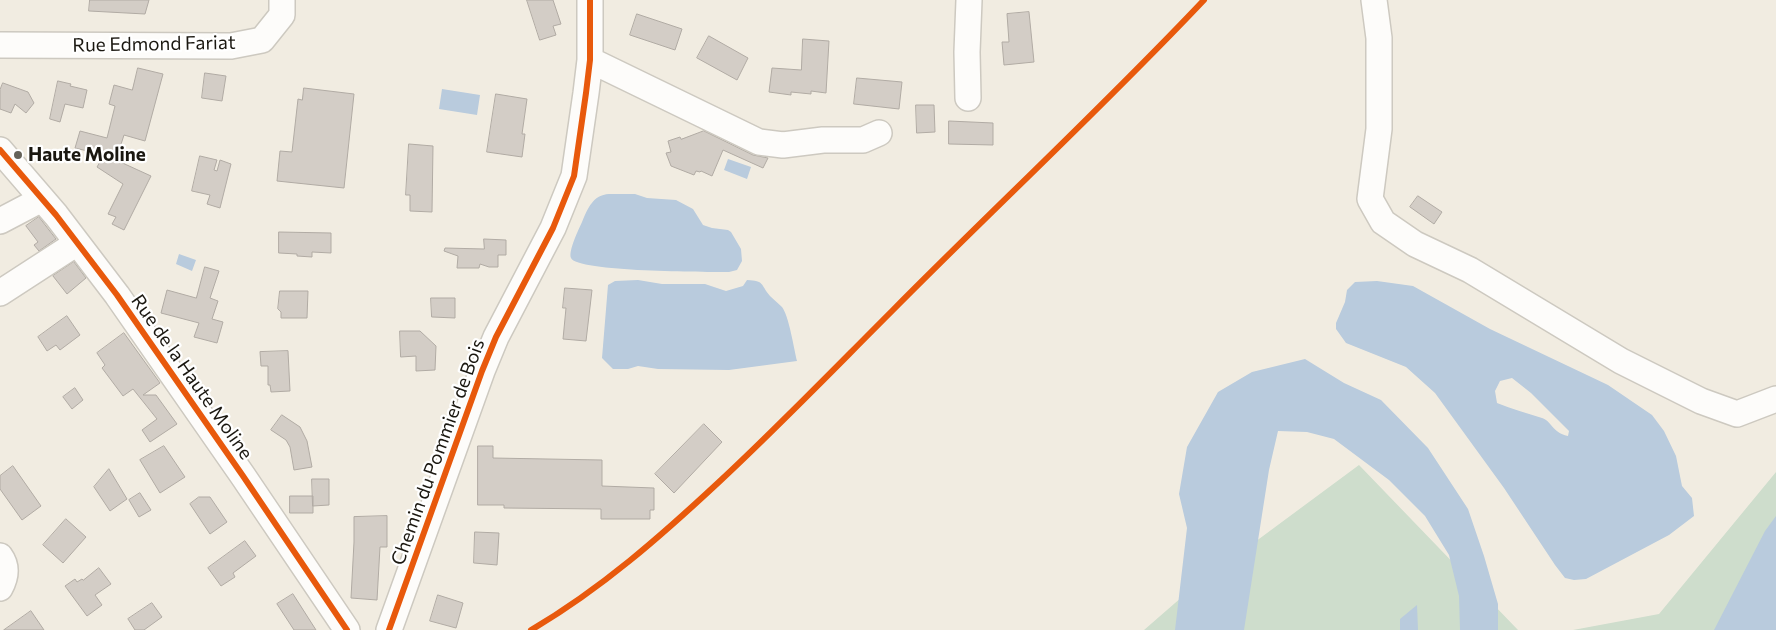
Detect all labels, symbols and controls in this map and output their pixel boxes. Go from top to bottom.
street label: Rue Edmond Fariat [72,31,236,57]
place label: Haute Moline [28,144,146,166]
marker: Haute Moline [12,149,24,161]
street label: Rue de la Haute Moline [126,290,258,464]
street label: Chemin du Pommier de Bois [386,336,490,568]

